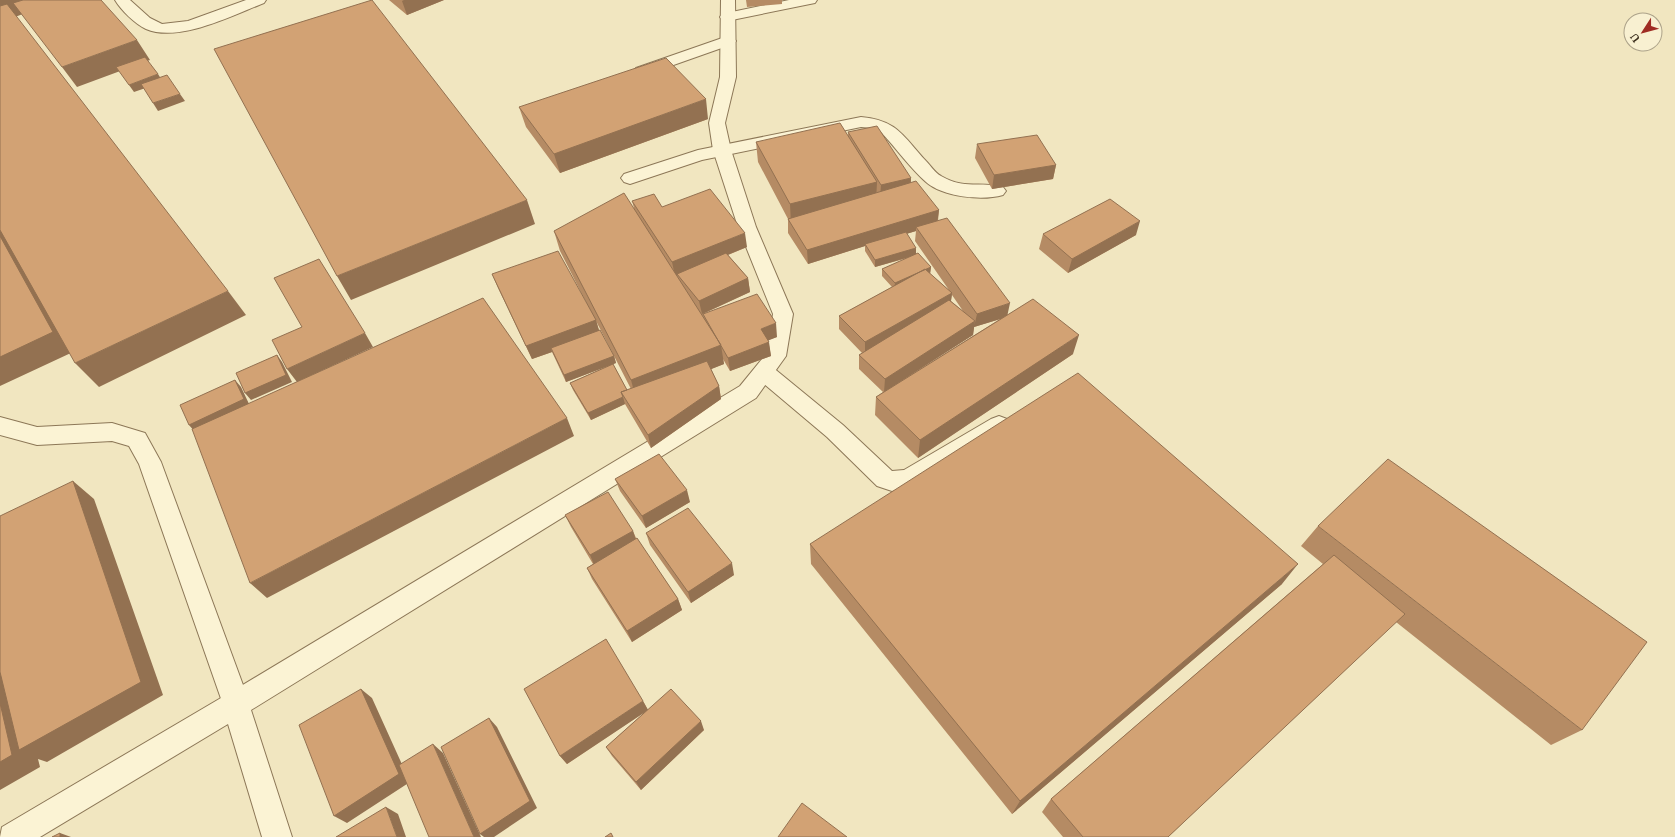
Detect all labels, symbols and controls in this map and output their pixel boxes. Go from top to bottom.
north arrow [1623,12,1663,52]
text: U [1627,30,1643,45]

